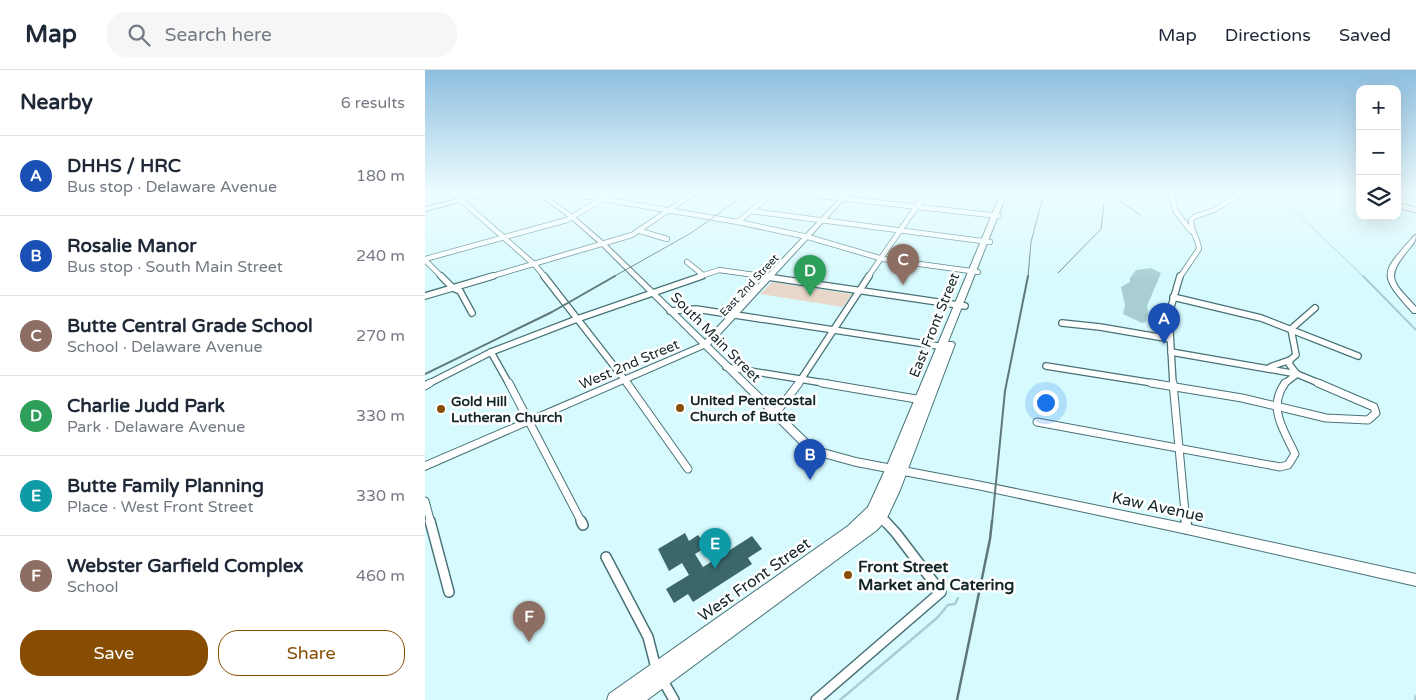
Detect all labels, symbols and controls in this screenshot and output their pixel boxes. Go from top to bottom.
search box [107,12,457,57]
text: Map [25,20,77,49]
icon: search [125,21,153,49]
text: Search here [165,24,272,46]
text: Map [1158,24,1197,46]
text: Directions [1225,24,1311,46]
text: Saved [1339,24,1391,46]
map controls [1356,85,1401,220]
button: + [1356,85,1401,130]
text: Nearby [20,90,93,115]
text: 6 results [341,93,405,113]
button: − [1356,130,1401,175]
text: DHHS / HRC [67,155,181,177]
text: A [30,166,42,186]
text: 180 m [356,166,405,186]
button: layers [1356,175,1401,220]
text: Bus stop · Delaware Avenue [67,177,277,197]
text: Rosalie Manor [67,235,196,257]
pin: C [887,244,919,285]
text: B [30,246,42,266]
text: 240 m [356,246,405,266]
street label: East 2nd Street [717,252,781,319]
pin: D [794,255,826,296]
text: Bus stop · South Main Street [67,257,283,277]
street label: East Front Street [906,270,963,380]
street label: South Main Street [667,289,765,386]
pin: A [1148,303,1180,344]
text: Butte Central Grade School [67,315,313,337]
text: C [30,326,42,346]
text: 270 m [356,326,405,346]
street label: West 2nd Street [577,335,682,393]
text: School · Delaware Avenue [67,337,263,357]
your location [1033,390,1059,416]
place label: United Pentecostal Church of Butte [690,392,816,425]
place label: Gold Hill Lutheran Church [451,393,563,426]
text: Charlie Judd Park [67,395,225,417]
marker: United Pentecostal Church of Butte [674,402,686,414]
marker: Gold Hill Lutheran Church [435,403,447,415]
text: D [30,406,42,426]
text: 330 m [356,406,405,426]
text: Park · Delaware Avenue [67,417,245,437]
pin: B [794,439,826,480]
text: Butte Family Planning [67,475,264,497]
text: E [31,486,41,506]
text: 330 m [356,486,405,506]
street label: Kaw Avenue [1110,487,1206,526]
text: Place · West Front Street [67,497,254,517]
pin: E [699,528,731,569]
street label: West Front Street [694,534,815,626]
text: Webster Garfield Complex [67,555,304,577]
place label: Front Street Market and Catering [858,557,1014,595]
text: F [31,566,41,586]
text: 460 m [356,566,405,586]
marker: Front Street Market and Catering [842,569,854,581]
text: School [67,577,119,597]
pin: F [513,601,545,642]
button: Save [20,630,208,676]
button: Share [218,630,405,676]

